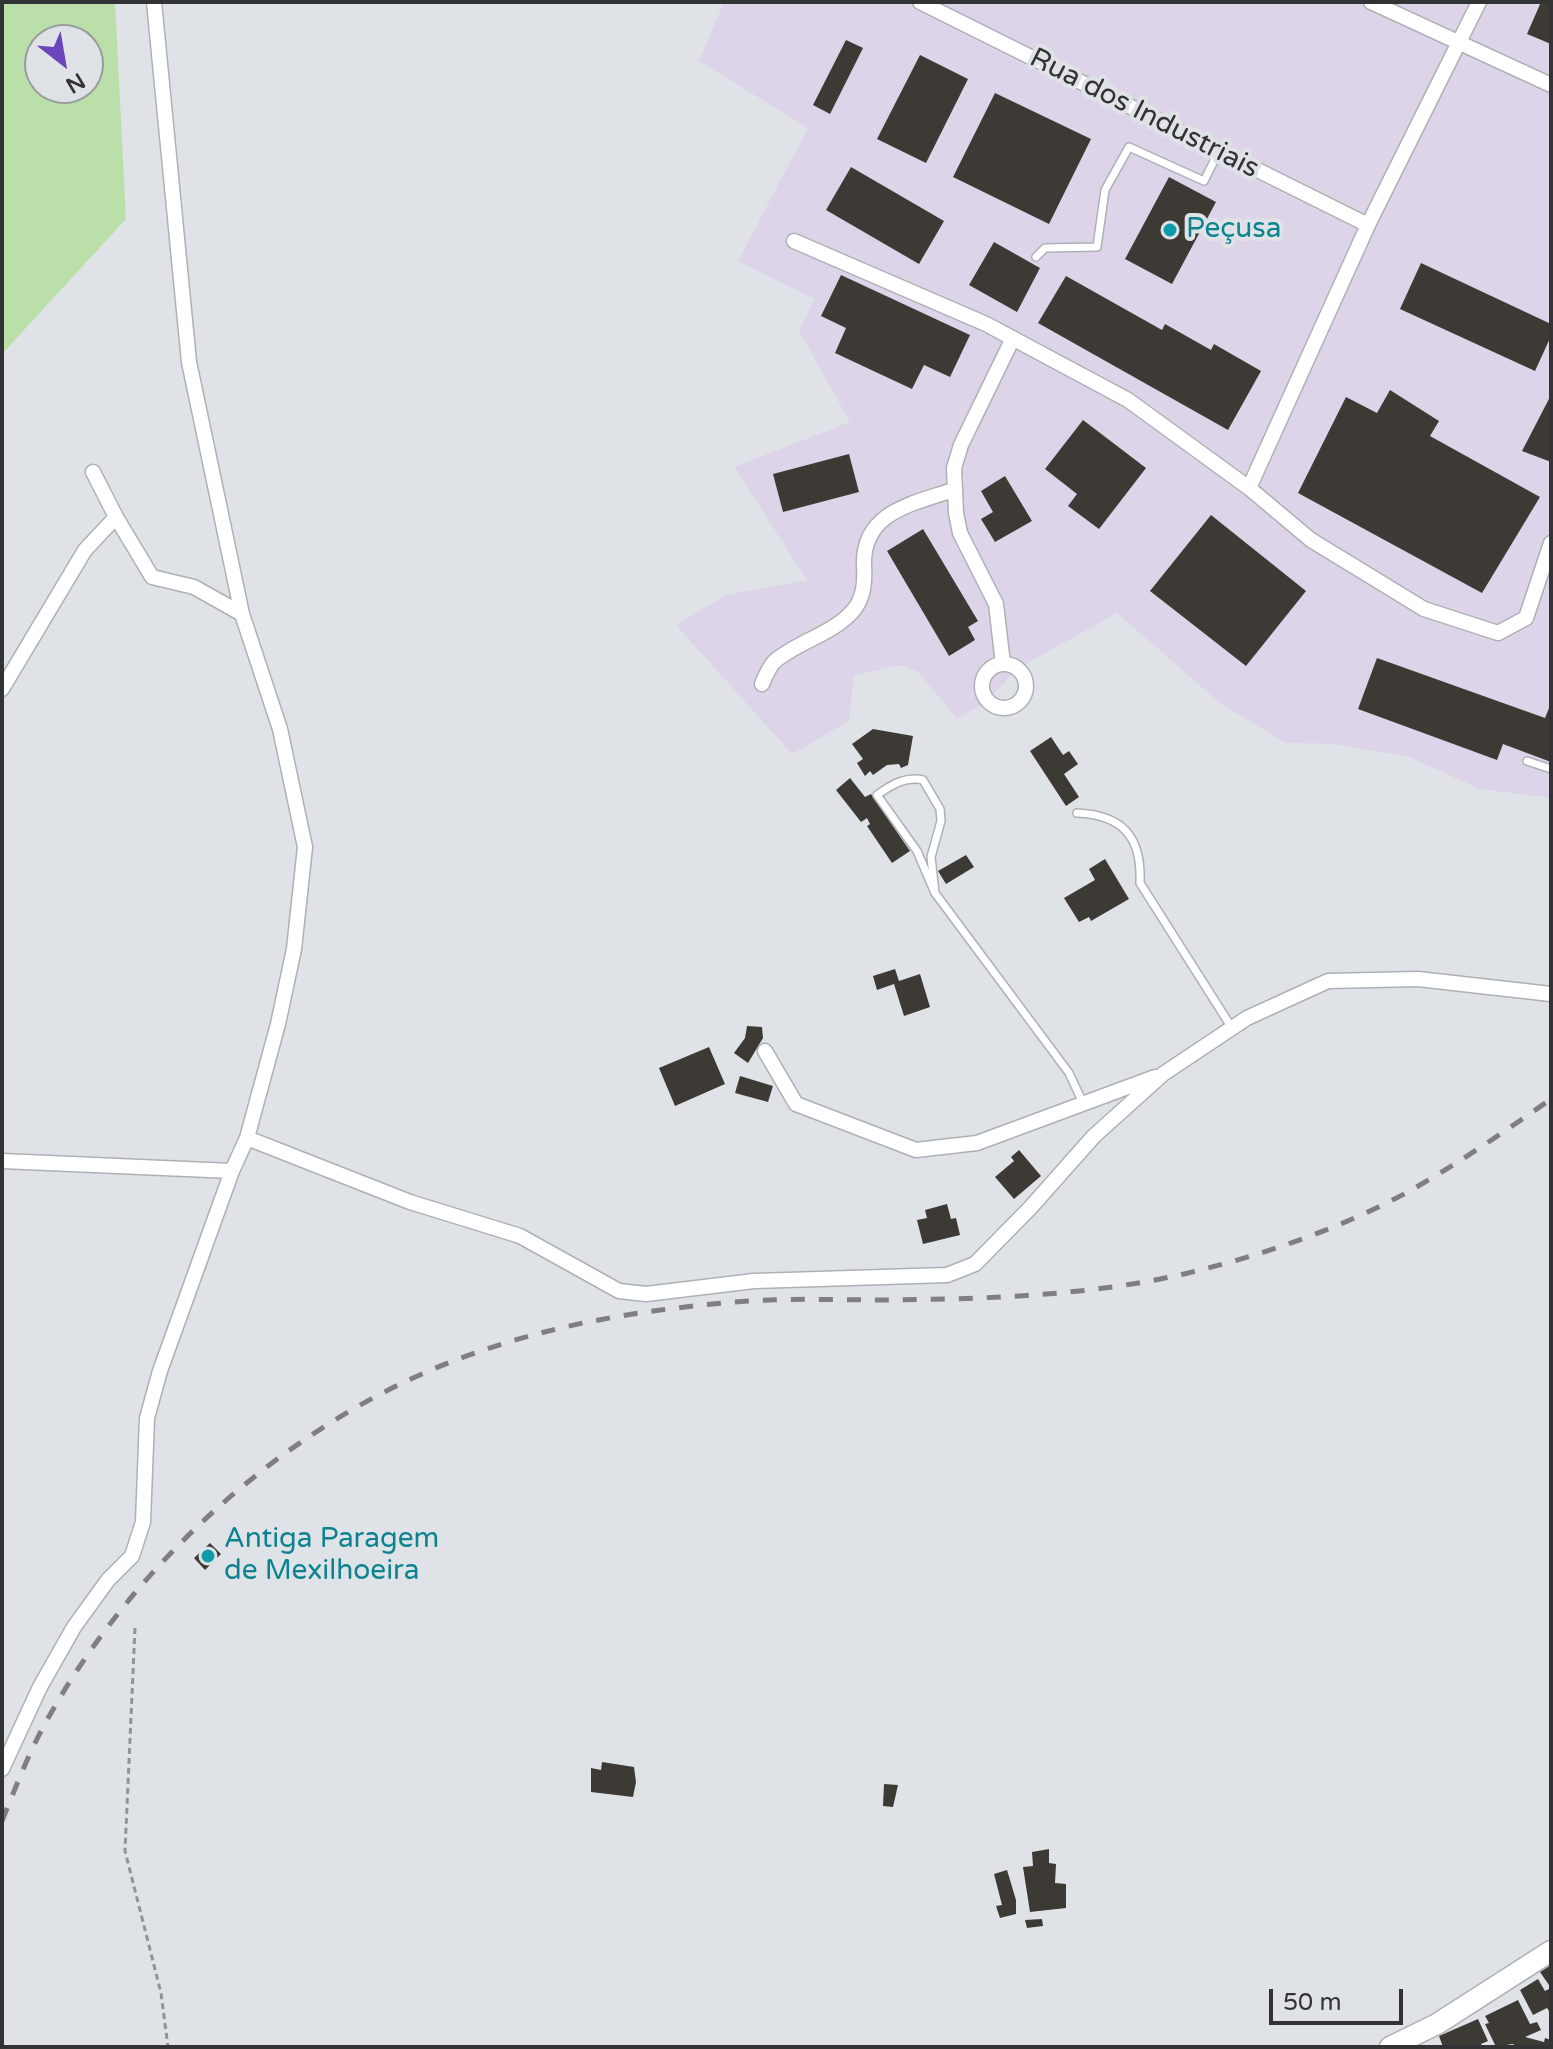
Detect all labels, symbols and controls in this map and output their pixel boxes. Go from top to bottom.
north arrow [24,24,104,104]
street label: Rua dos Industriais [1024,42,1264,186]
text: N [61,67,90,99]
place label: Peçusa [1186,213,1281,247]
marker: Peçusa [1161,221,1179,239]
place label: Antiga Paragem de Mexilhoeira [224,1523,439,1589]
marker: Antiga Paragem de Mexilhoeira [199,1547,217,1565]
scale bar [1273,1973,1407,2023]
text: 50 m [1283,1988,1341,2017]

